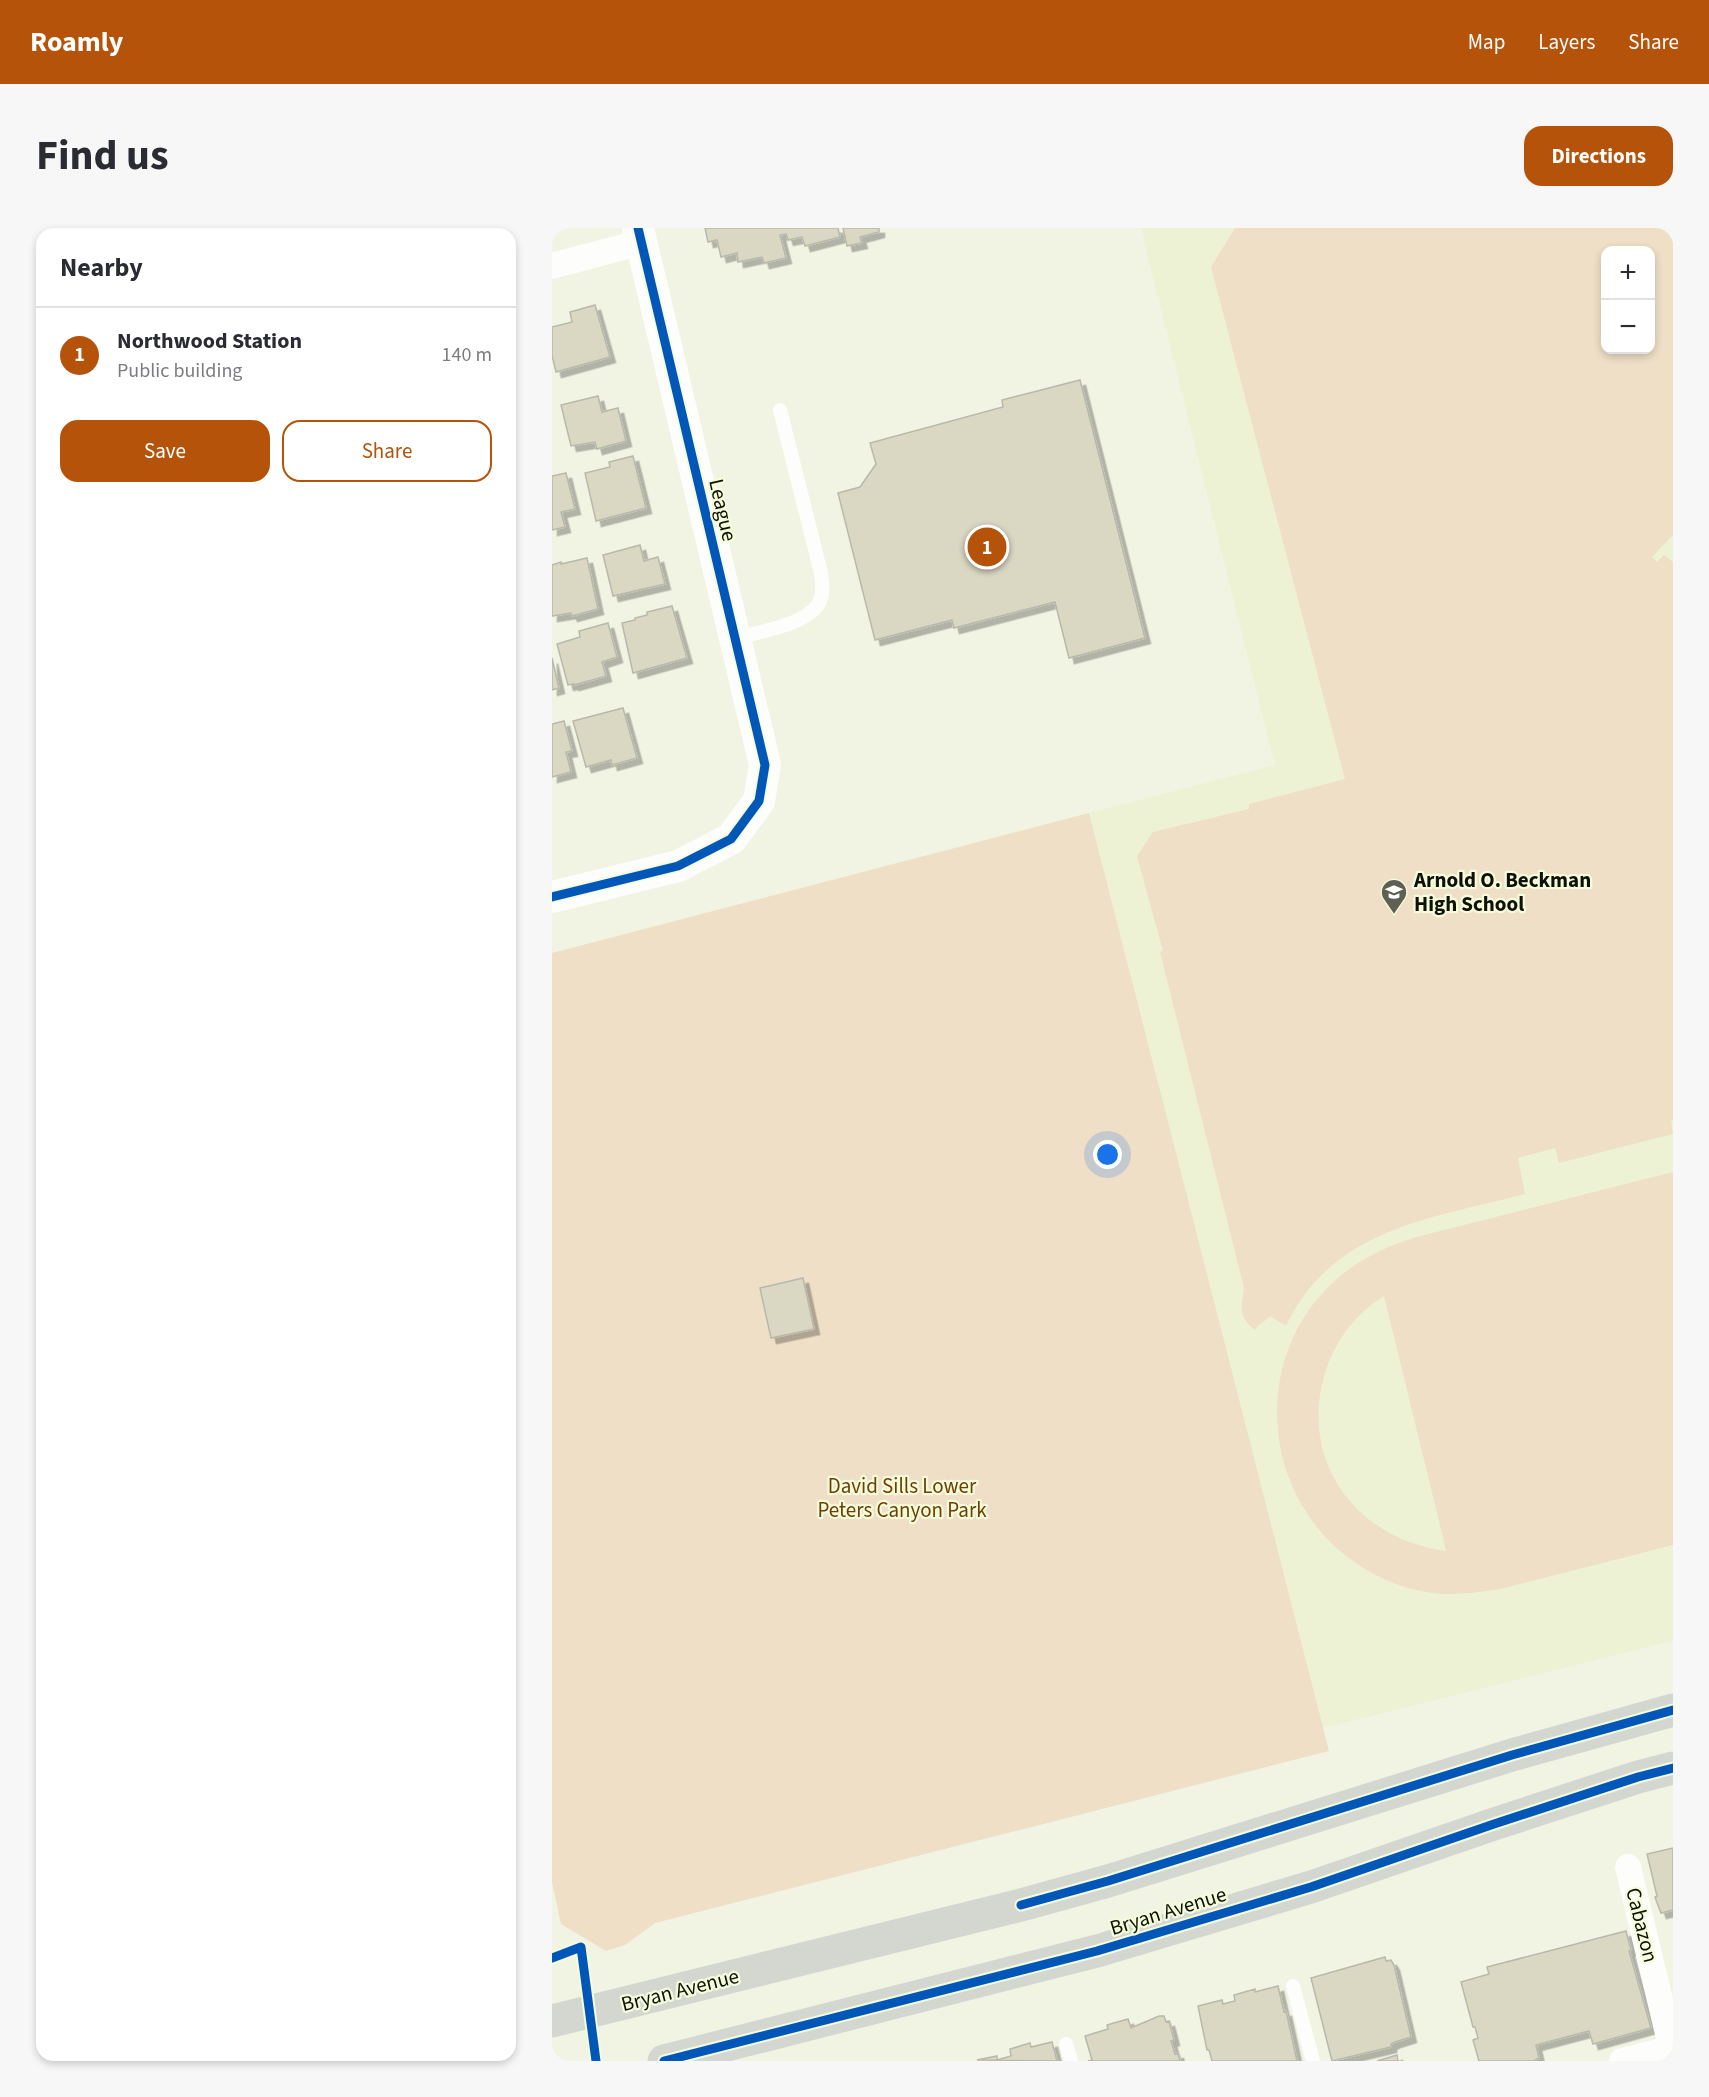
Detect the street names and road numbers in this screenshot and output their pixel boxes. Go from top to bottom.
street label: League [701,476,745,544]
street label: Bryan Avenue [1106,1879,1230,1943]
street label: Cabazon [1618,1884,1666,1966]
street label: Bryan Avenue [618,1961,742,2019]

